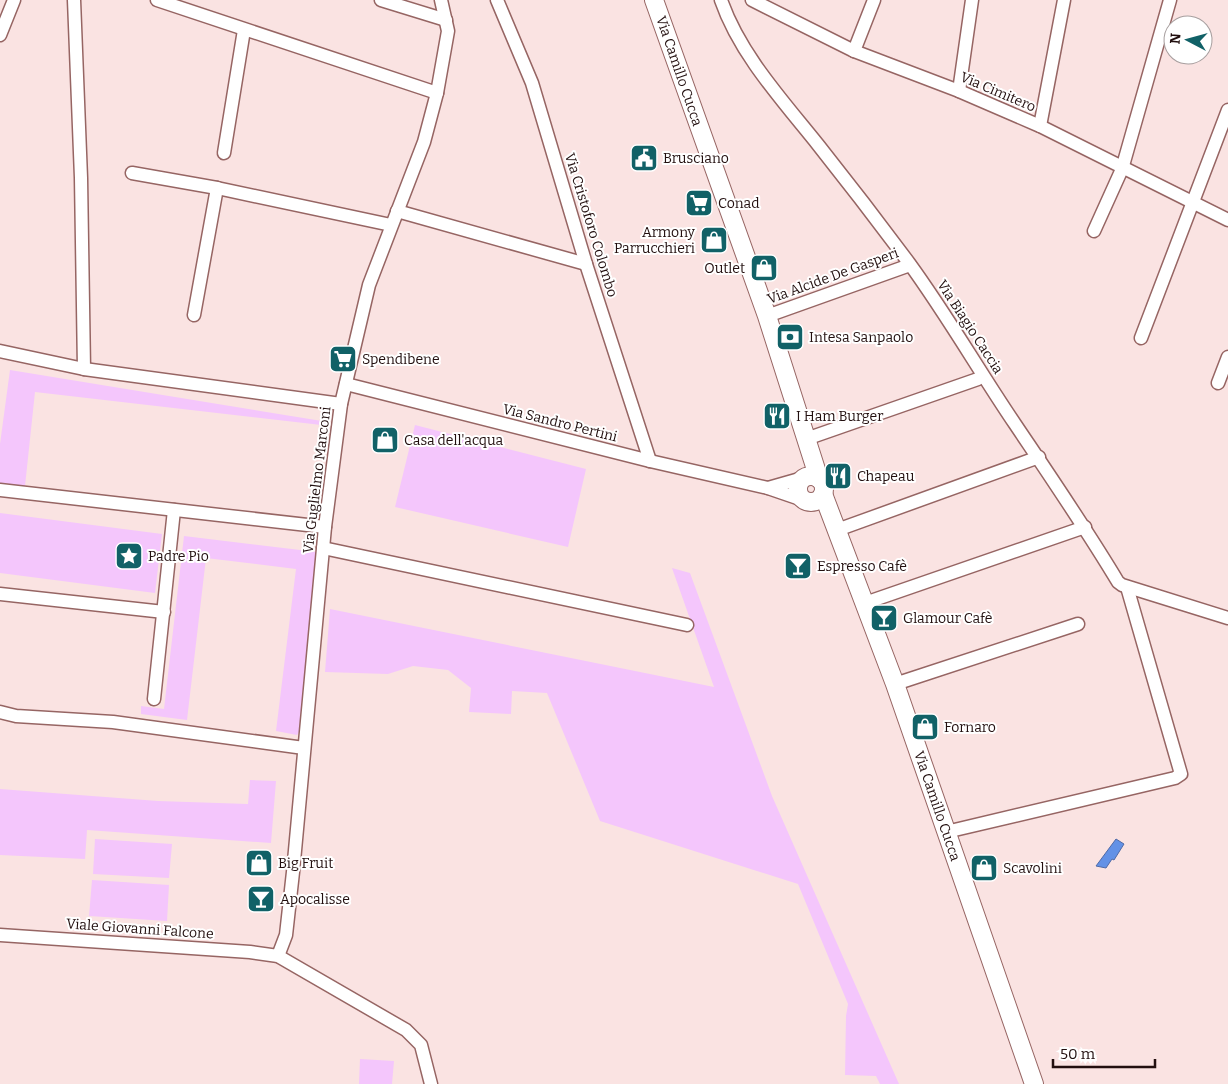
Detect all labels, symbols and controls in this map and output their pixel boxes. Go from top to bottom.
street label: Via Camillo Cucca [652,14,706,129]
north arrow [1163,15,1213,65]
text: N [1167,32,1185,45]
street label: Via Cimitero [958,68,1038,116]
public building icon: Brusciano [629,143,659,173]
place label: Brusciano [663,150,729,167]
street label: Via Cristoforo Colombo [561,151,621,299]
supermarket icon: Conad [684,188,714,218]
place label: Conad [718,195,760,212]
place label: Armony Parrucchieri [614,224,696,257]
shop icon: Armony Parrucchieri [699,225,729,255]
street label: Via Alcide De Gasperi [765,244,901,308]
shop icon: Outlet [749,253,779,283]
place label: Outlet [704,260,745,277]
street label: Via Biagio Caccia [933,277,1007,377]
bank icon: Intesa Sanpaolo [775,322,805,352]
place label: Intesa Sanpaolo [809,329,913,346]
supermarket icon: Spendibene [328,344,358,374]
place label: Spendibene [362,351,440,368]
street label: Via Sandro Pertini [501,401,619,445]
restaurant icon: I Ham Burger [762,401,792,431]
street label: Via Guglielmo Marconi [300,406,334,554]
place label: I Ham Burger [796,408,883,425]
shop icon: Casa dell'acqua [370,425,400,455]
place label: Casa dell'acqua [404,432,504,449]
restaurant icon: Chapeau [823,461,853,491]
place label: Chapeau [857,468,915,485]
place icon: Padre Pio [114,541,144,571]
place label: Padre Pio [148,548,209,565]
bar icon: Espresso Cafè [783,551,813,581]
place label: Espresso Cafè [817,558,907,575]
bar icon: Glamour Cafè [869,603,899,633]
place label: Glamour Cafè [903,610,993,627]
shop icon: Fornaro [910,712,940,742]
place label: Fornaro [944,719,996,736]
street label: Via Camillo Cucca [910,749,964,864]
shop icon: Big Fruit [244,848,274,878]
shop icon: Scavolini [969,853,999,883]
place label: Big Fruit [278,855,333,872]
place label: Scavolini [1003,860,1062,877]
bar icon: Apocalisse [246,884,276,914]
place label: Apocalisse [280,891,350,908]
street label: Viale Giovanni Falcone [66,915,214,943]
scale bar [1053,1036,1156,1068]
text: 50 m [1060,1045,1096,1063]

